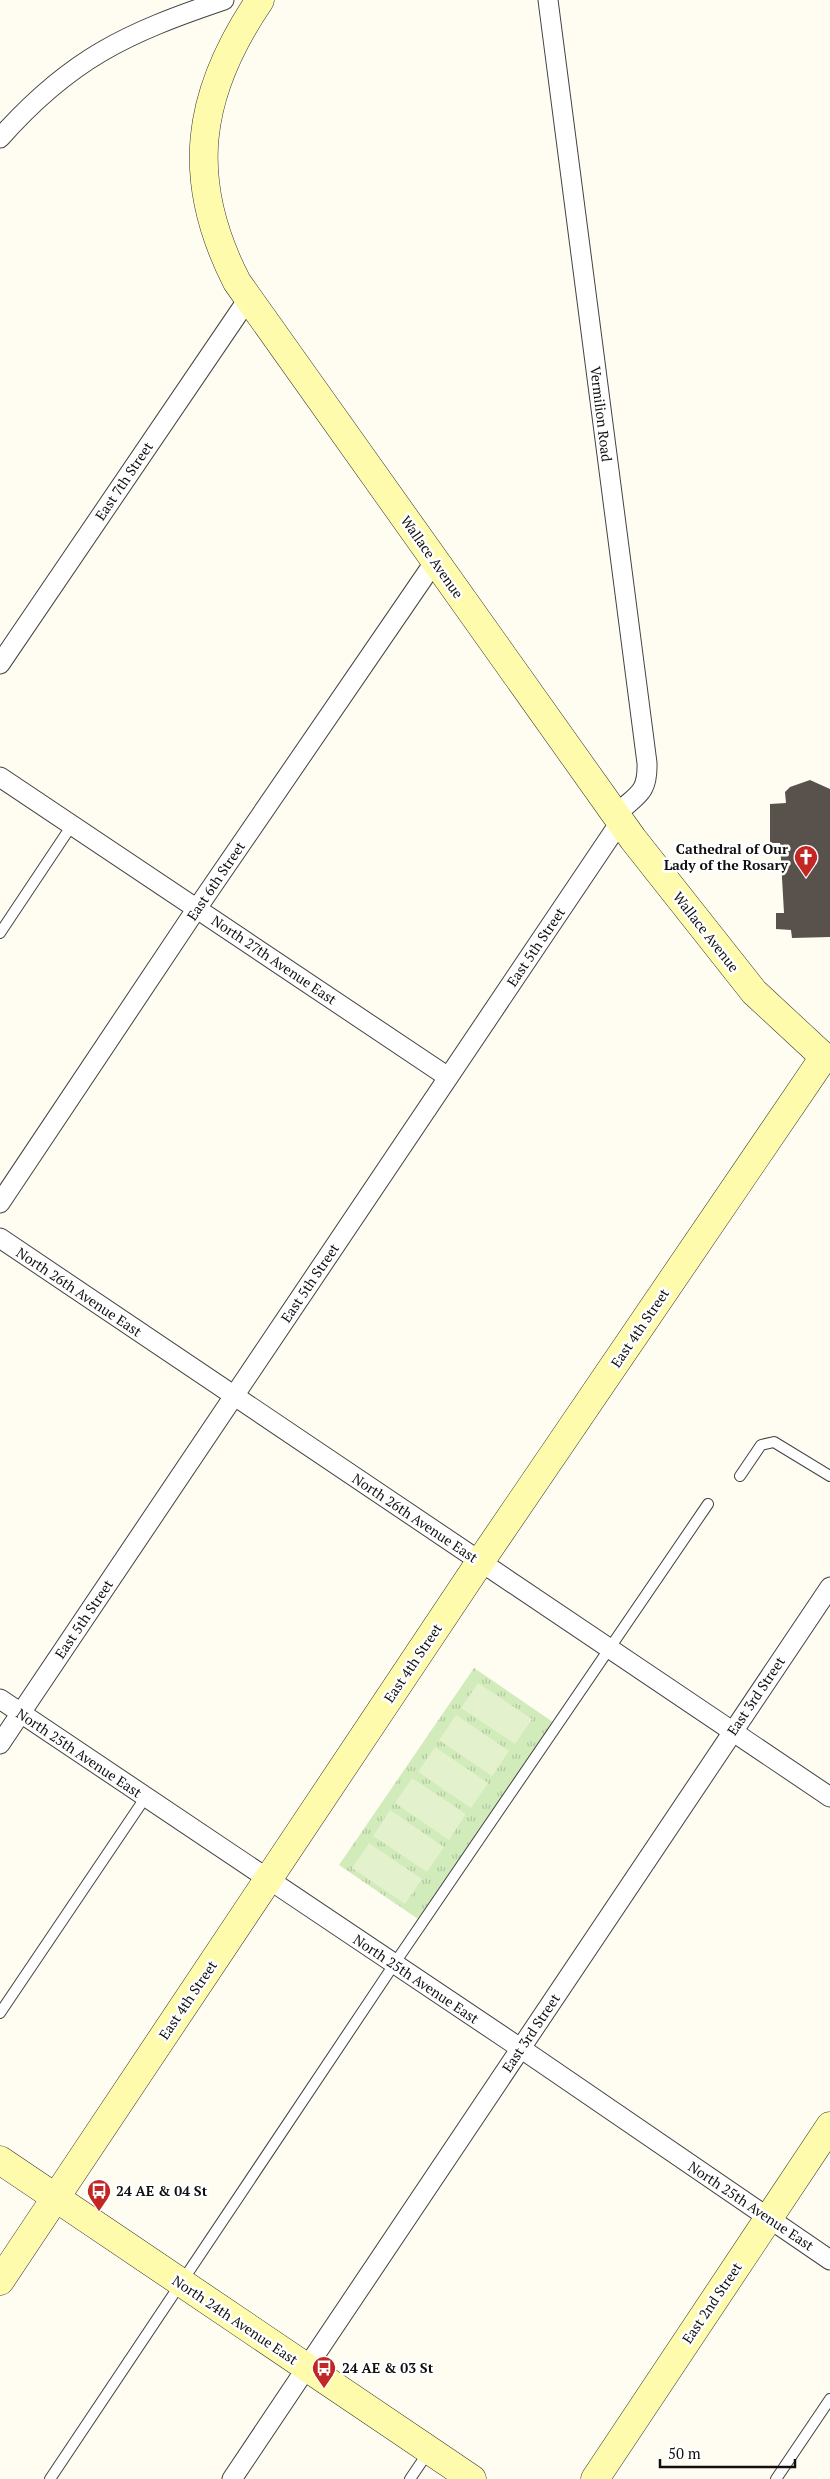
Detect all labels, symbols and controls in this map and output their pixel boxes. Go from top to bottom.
street label: Vermilion Road [586,365,617,463]
street label: East 7th Street [90,437,157,524]
street label: Wallace Avenue [397,512,468,602]
street label: East 6th Street [182,837,249,924]
place label: Cathedral of Our Lady of the Rosary [664,839,789,874]
church icon: Cathedral of Our Lady of the Rosary [793,844,819,878]
street label: Wallace Avenue [669,888,744,976]
street label: East 5th Street [502,903,569,990]
street label: North 27th Avenue East [208,911,341,1009]
street label: East 5th Street [276,1239,343,1326]
street label: North 26th Avenue East [13,1243,146,1341]
street label: East 4th Street [606,1284,673,1371]
street label: North 26th Avenue East [349,1469,482,1567]
street label: East 5th Street [50,1575,117,1662]
street label: East 4th Street [379,1619,446,1706]
street label: East 3rd Street [722,1652,789,1739]
street label: North 25th Avenue East [13,1704,146,1802]
street label: North 25th Avenue East [350,1930,483,2028]
street label: East 4th Street [154,1956,221,2043]
street label: East 3rd Street [497,1989,564,2076]
street label: North 25th Avenue East [685,2157,818,2255]
bus stop icon: 24 AE & 04 St [86,2178,112,2212]
place label: 24 AE & 04 St [116,2181,208,2200]
street label: East 2nd Street [677,2258,746,2347]
street label: North 24th Avenue East [169,2271,302,2369]
bus stop icon: 24 AE & 03 St [311,2355,337,2389]
place label: 24 AE & 03 St [342,2358,434,2377]
scale bar [660,2436,795,2468]
text: 50 m [668,2443,701,2463]

